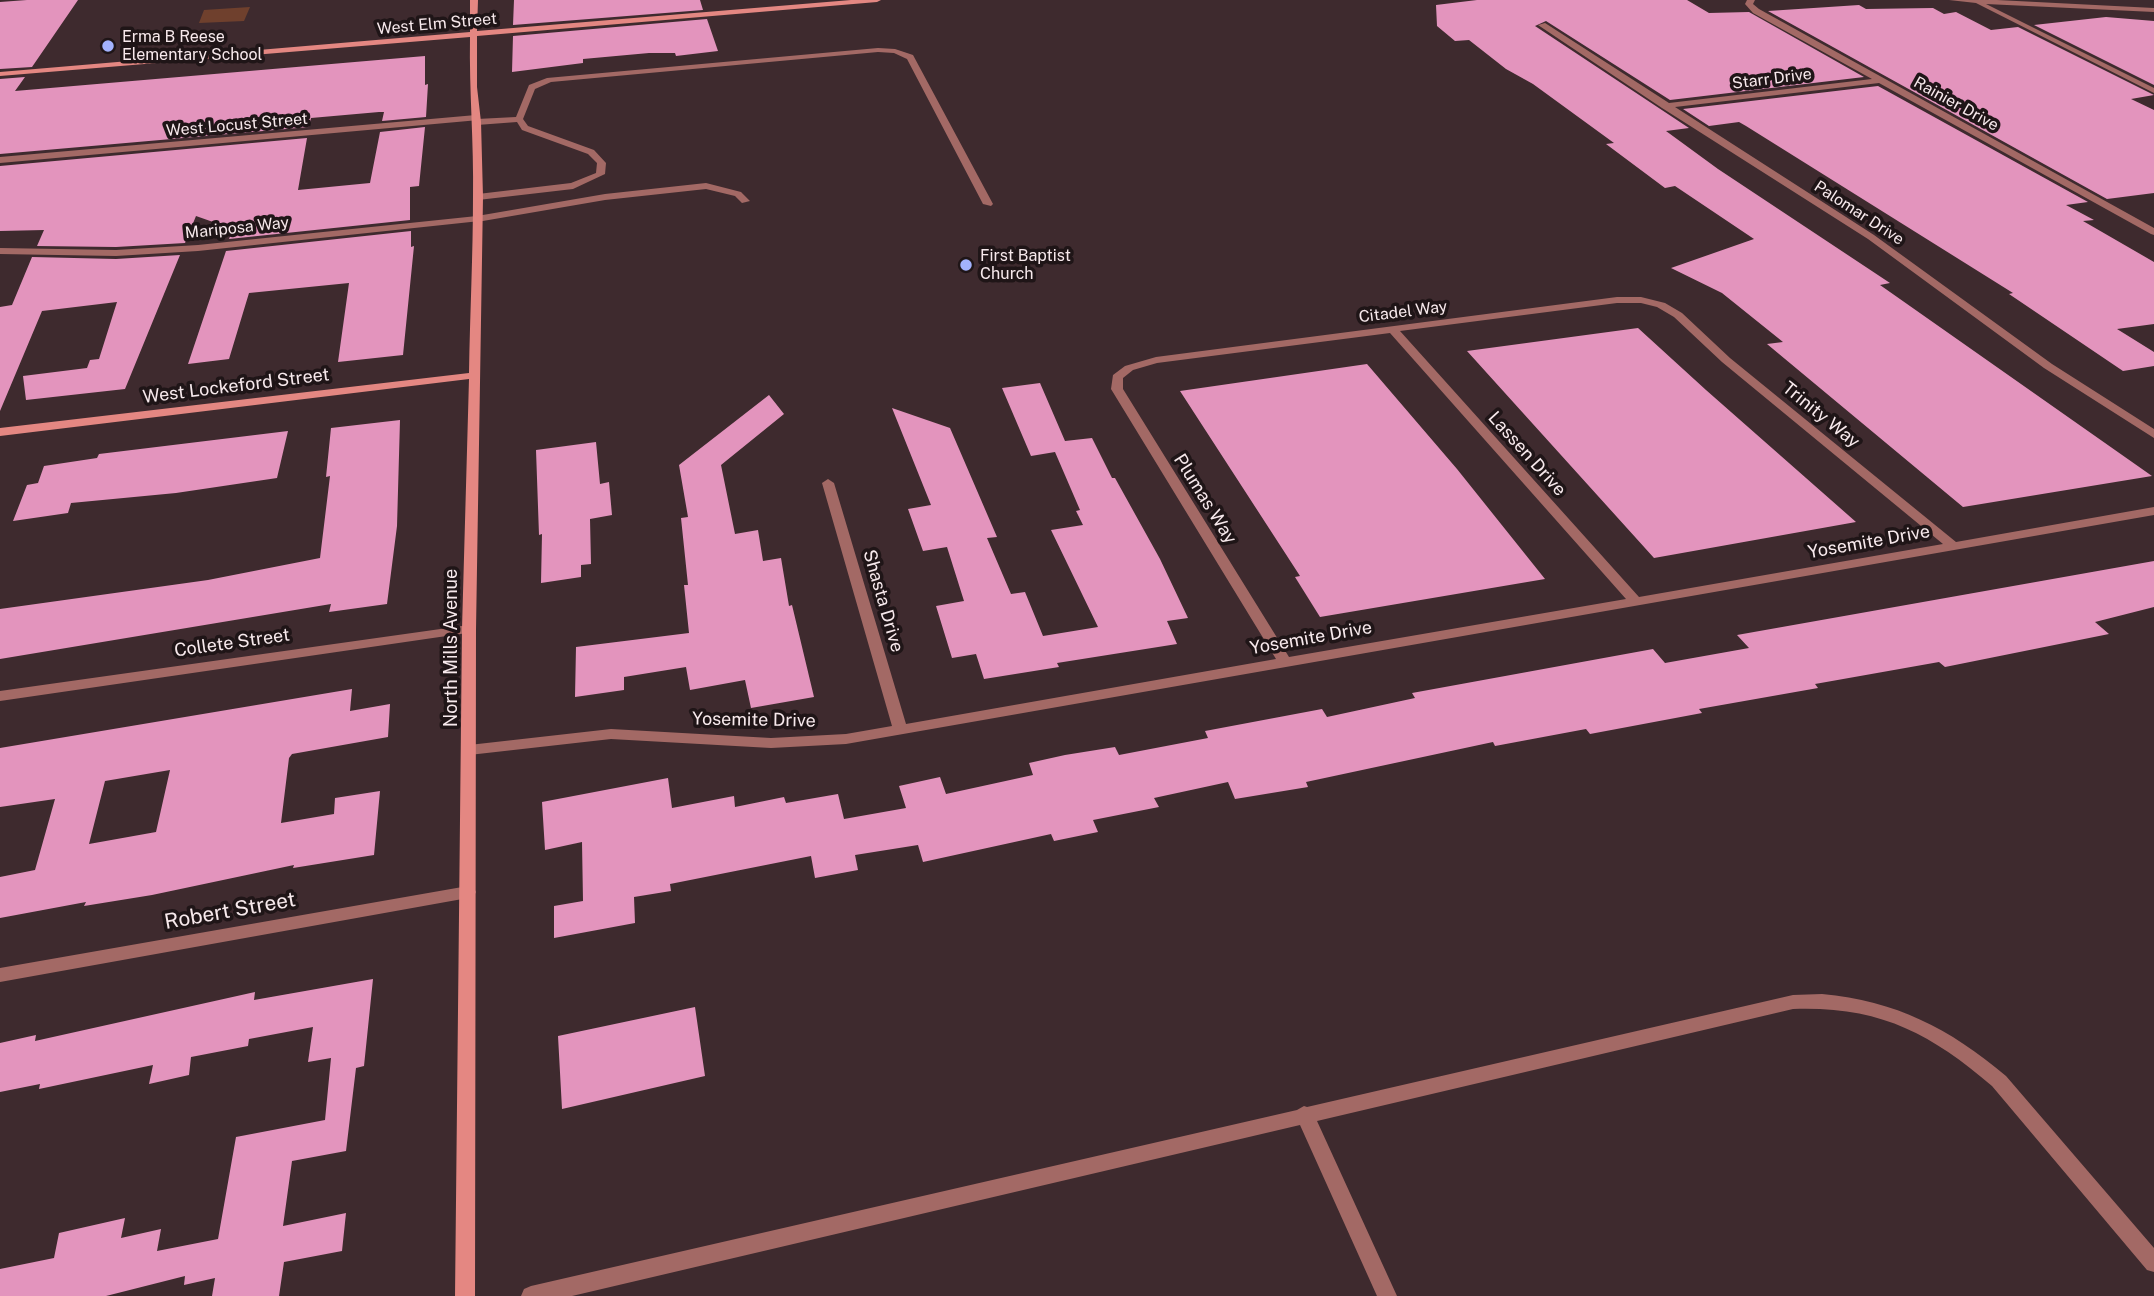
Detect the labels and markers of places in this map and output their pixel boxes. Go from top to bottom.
place label: Erma B Reese Elementary School [122,27,262,65]
marker: Erma B Reese Elementary School [100,38,116,54]
place label: First Baptist Church [980,246,1071,284]
marker: First Baptist Church [958,257,974,273]

